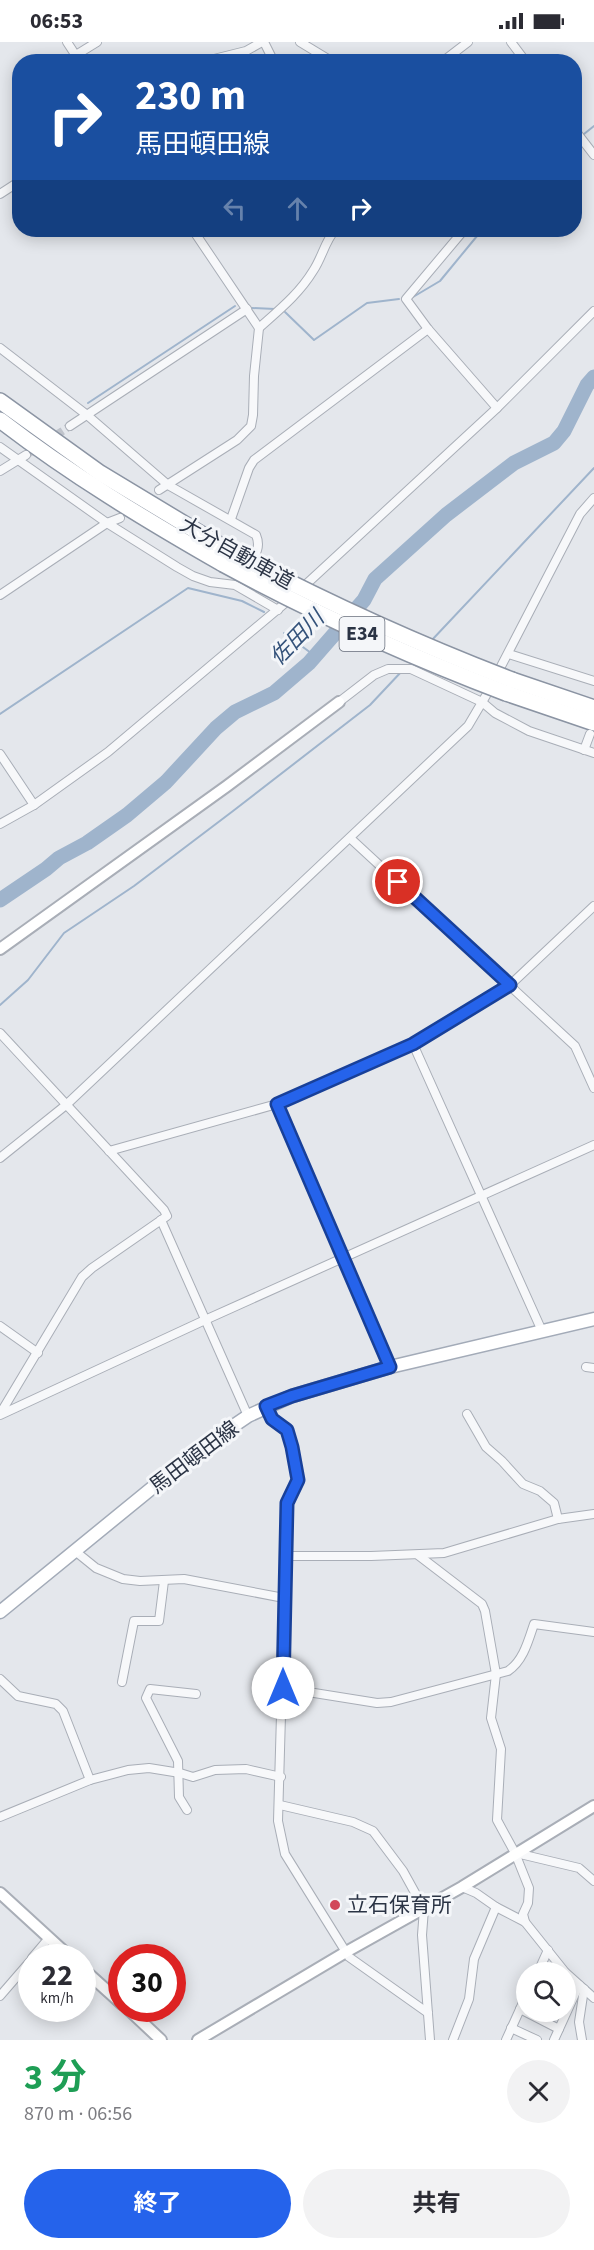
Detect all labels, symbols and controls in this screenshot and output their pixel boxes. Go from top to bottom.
text: 06:53 [30,5,83,37]
text: 230 m [135,66,246,126]
icon: right [36,78,114,156]
text: 馬田頓田線 [135,125,270,164]
icon: left [218,192,251,225]
icon: ahead [281,192,314,225]
icon: right [344,192,377,225]
street label: 大分自動車道 [175,509,299,597]
water label: 佐田川 [263,602,333,673]
road number: E34 [340,617,385,651]
pin [372,856,423,907]
icon: arrive [381,865,414,898]
street label: 馬田頓田線 [143,1413,245,1501]
position arrow [251,1656,315,1720]
place label: 立石保育所 [347,1890,452,1920]
marker: 立石保育所 [328,1898,342,1912]
speed limit sign: 30 [108,1944,186,2022]
text: 22 [41,1954,73,1997]
map controls [516,1962,576,2022]
button: search [516,1962,576,2022]
text: km/h [40,1988,74,2009]
text: 3 分 [24,2052,86,2103]
button: close [507,2060,570,2123]
text: 870 m · 06:56 [24,2100,132,2128]
button: 終了 [24,2169,291,2238]
button: 共有 [303,2169,570,2238]

